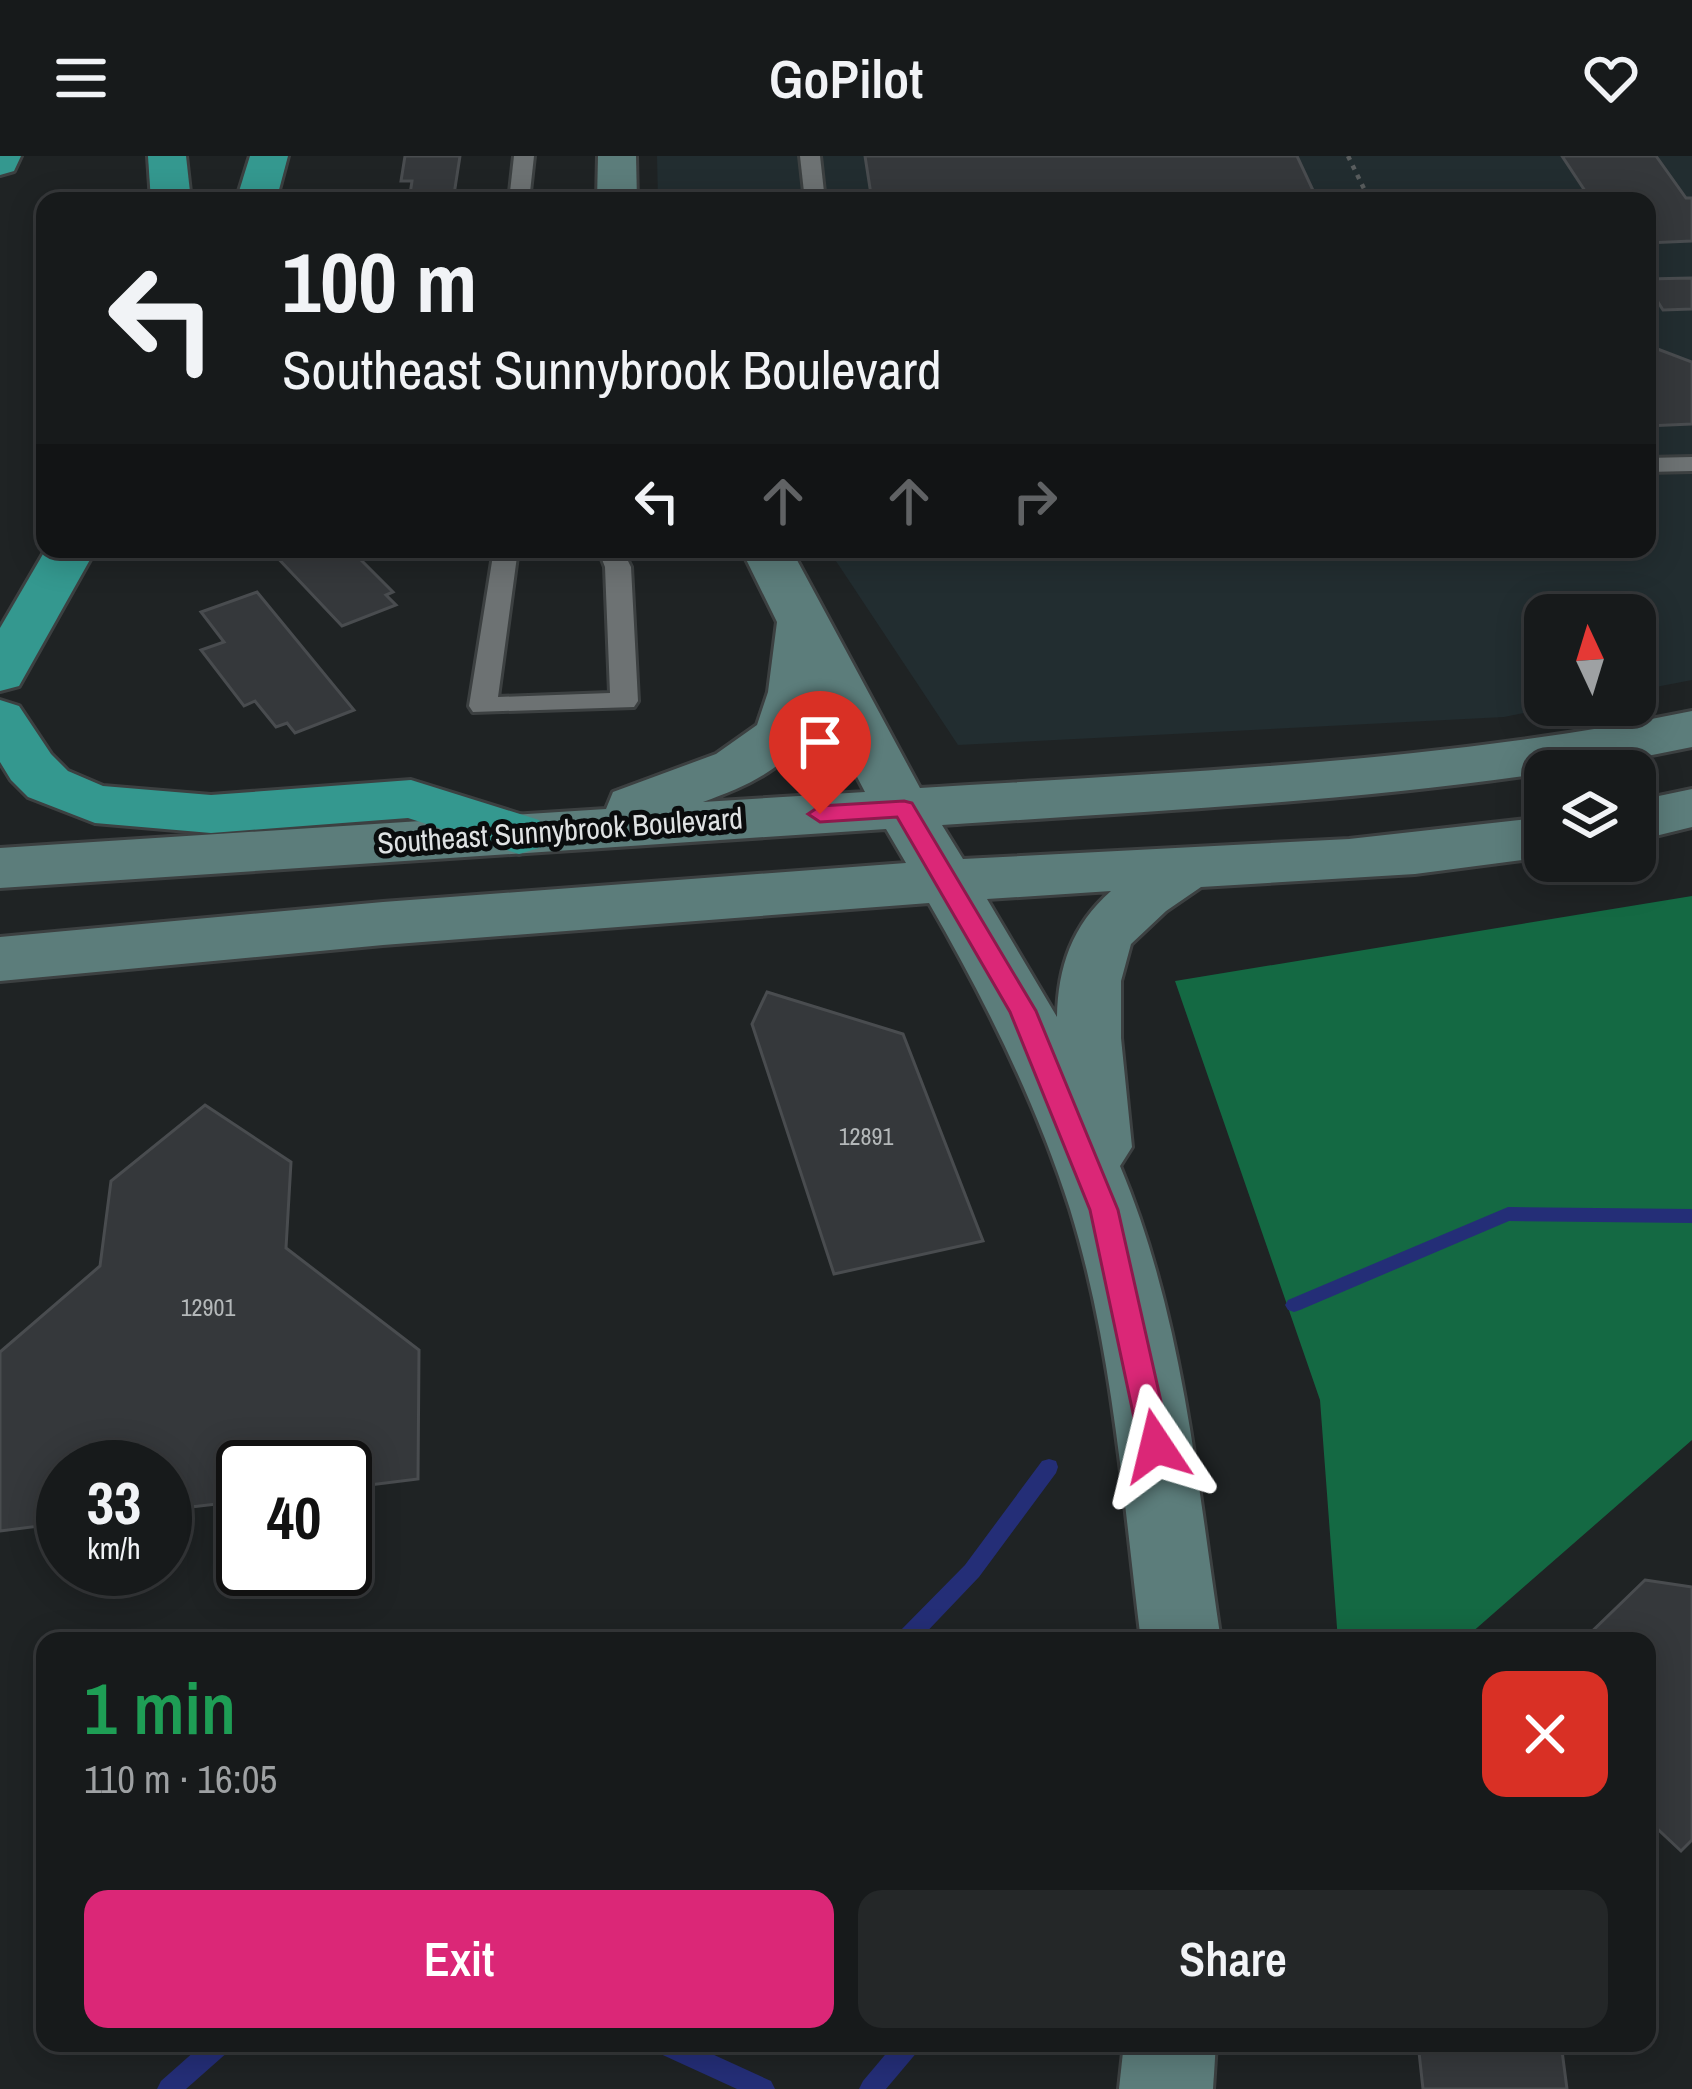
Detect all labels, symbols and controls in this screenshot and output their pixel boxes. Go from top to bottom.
text: GoPilot [769,42,923,115]
icon: menu [48,45,114,111]
icon: heart [1578,45,1644,111]
text: 100 m [282,225,477,338]
icon: left [84,240,240,396]
text: Southeast Sunnybrook Boulevard [282,333,942,406]
icon: left [624,468,690,534]
icon: ahead [750,468,816,534]
icon: ahead [876,468,942,534]
icon: right [1002,468,1068,534]
north arrow [1524,594,1656,726]
map controls [1524,594,1656,882]
pin [769,691,871,814]
icon: arrive [787,709,853,775]
button: layers [1524,750,1656,882]
street label: Southeast Sunnybrook Boulevard [376,797,744,863]
house number: 12891 [839,1120,893,1152]
house number: 12901 [181,1291,235,1323]
position arrow [1093,1383,1219,1509]
speed limit sign: 40 [216,1440,372,1596]
text: 33 [87,1462,141,1543]
text: km/h [87,1528,141,1568]
text: 1 min [84,1659,236,1756]
button: close [1482,1671,1608,1797]
text: 110 m · 16:05 [84,1753,277,1805]
button: Exit [84,1890,834,2028]
button: Share [858,1890,1608,2028]

